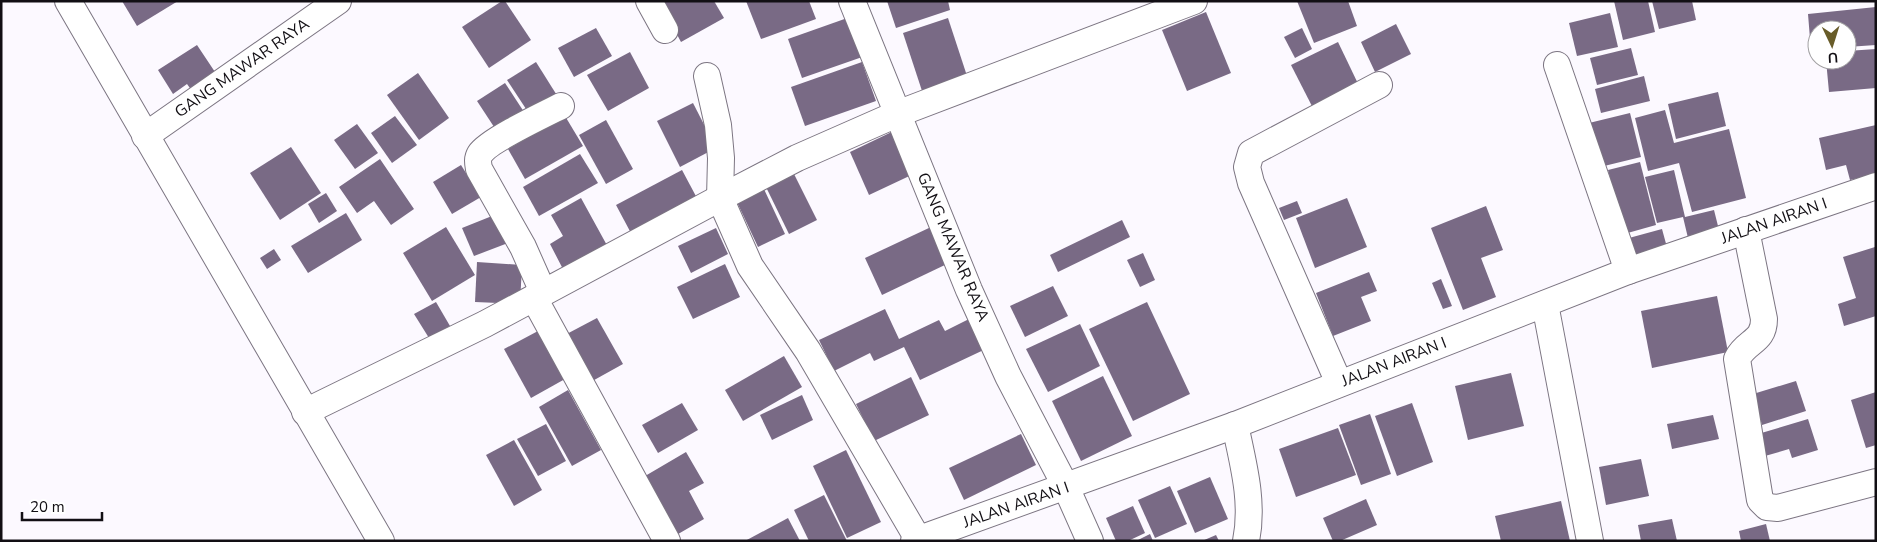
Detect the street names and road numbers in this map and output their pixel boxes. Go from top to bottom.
street label: GANG MAWAR RAYA [170,13,314,123]
street label: GANG MAWAR RAYA [912,169,994,325]
street label: JALAN AIRAN I [1717,193,1830,250]
street label: JALAN AIRAN I [1337,332,1450,392]
street label: JALAN AIRAN I [959,477,1072,534]

